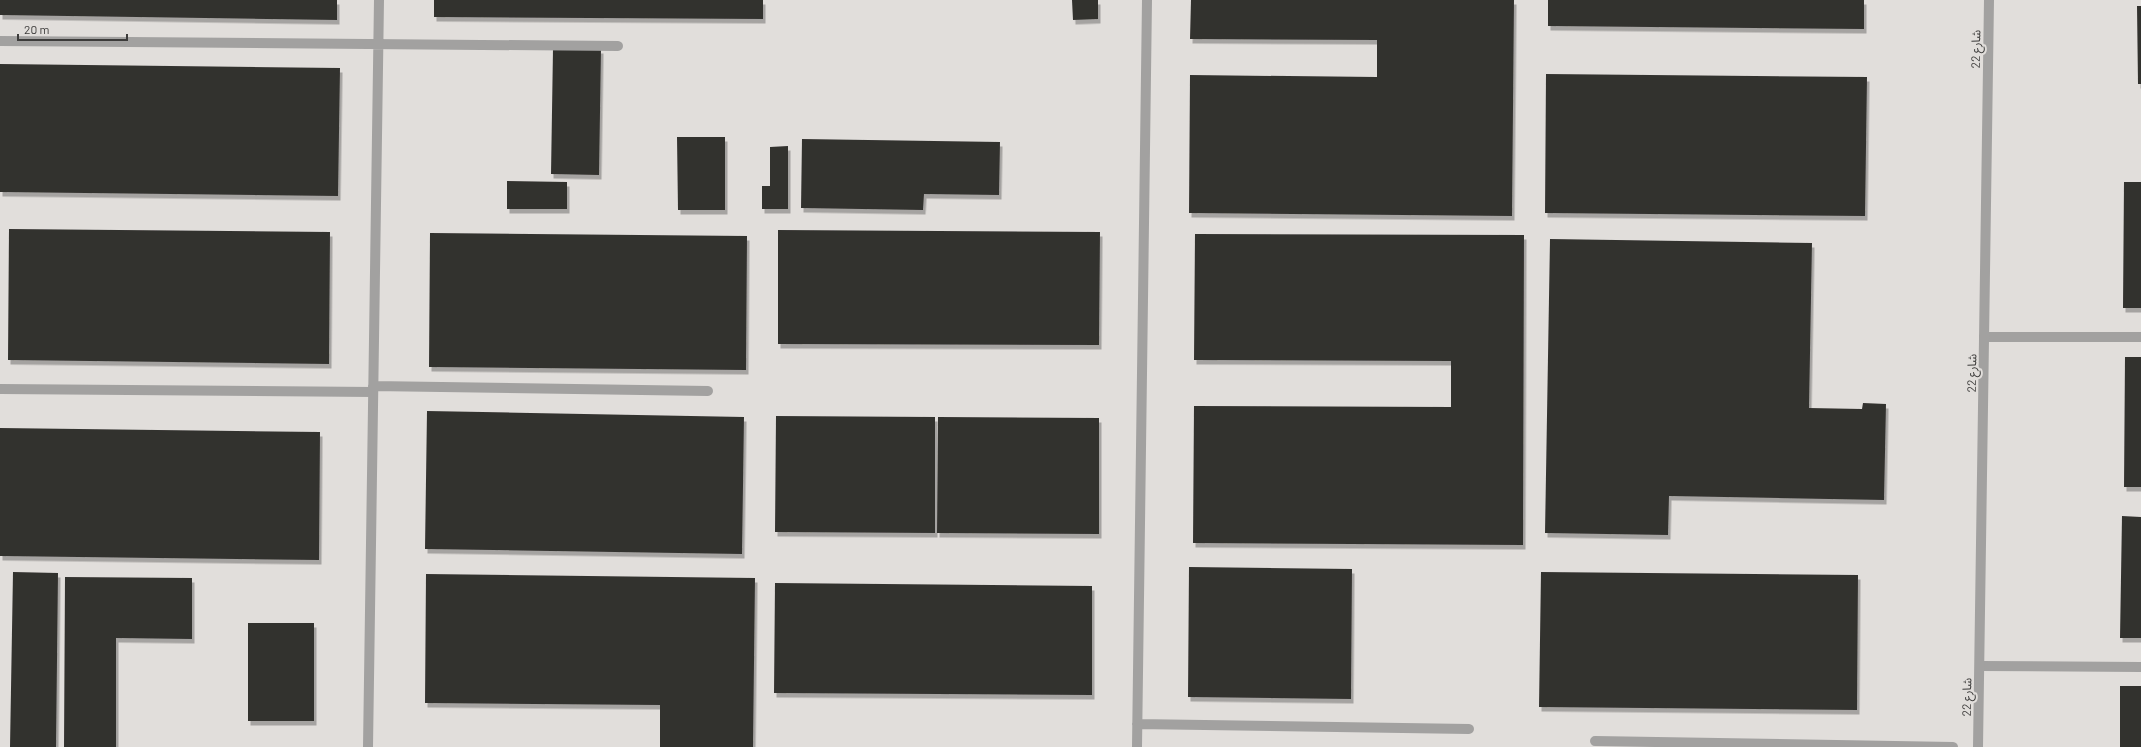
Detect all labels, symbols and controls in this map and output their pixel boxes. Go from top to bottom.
scale bar [18,16,127,42]
text: 20 m [24,22,50,36]
street label: شارع 22 [1968,30,1985,69]
street label: شارع 22 [1964,354,1981,393]
street label: شارع 22 [1959,678,1976,717]

